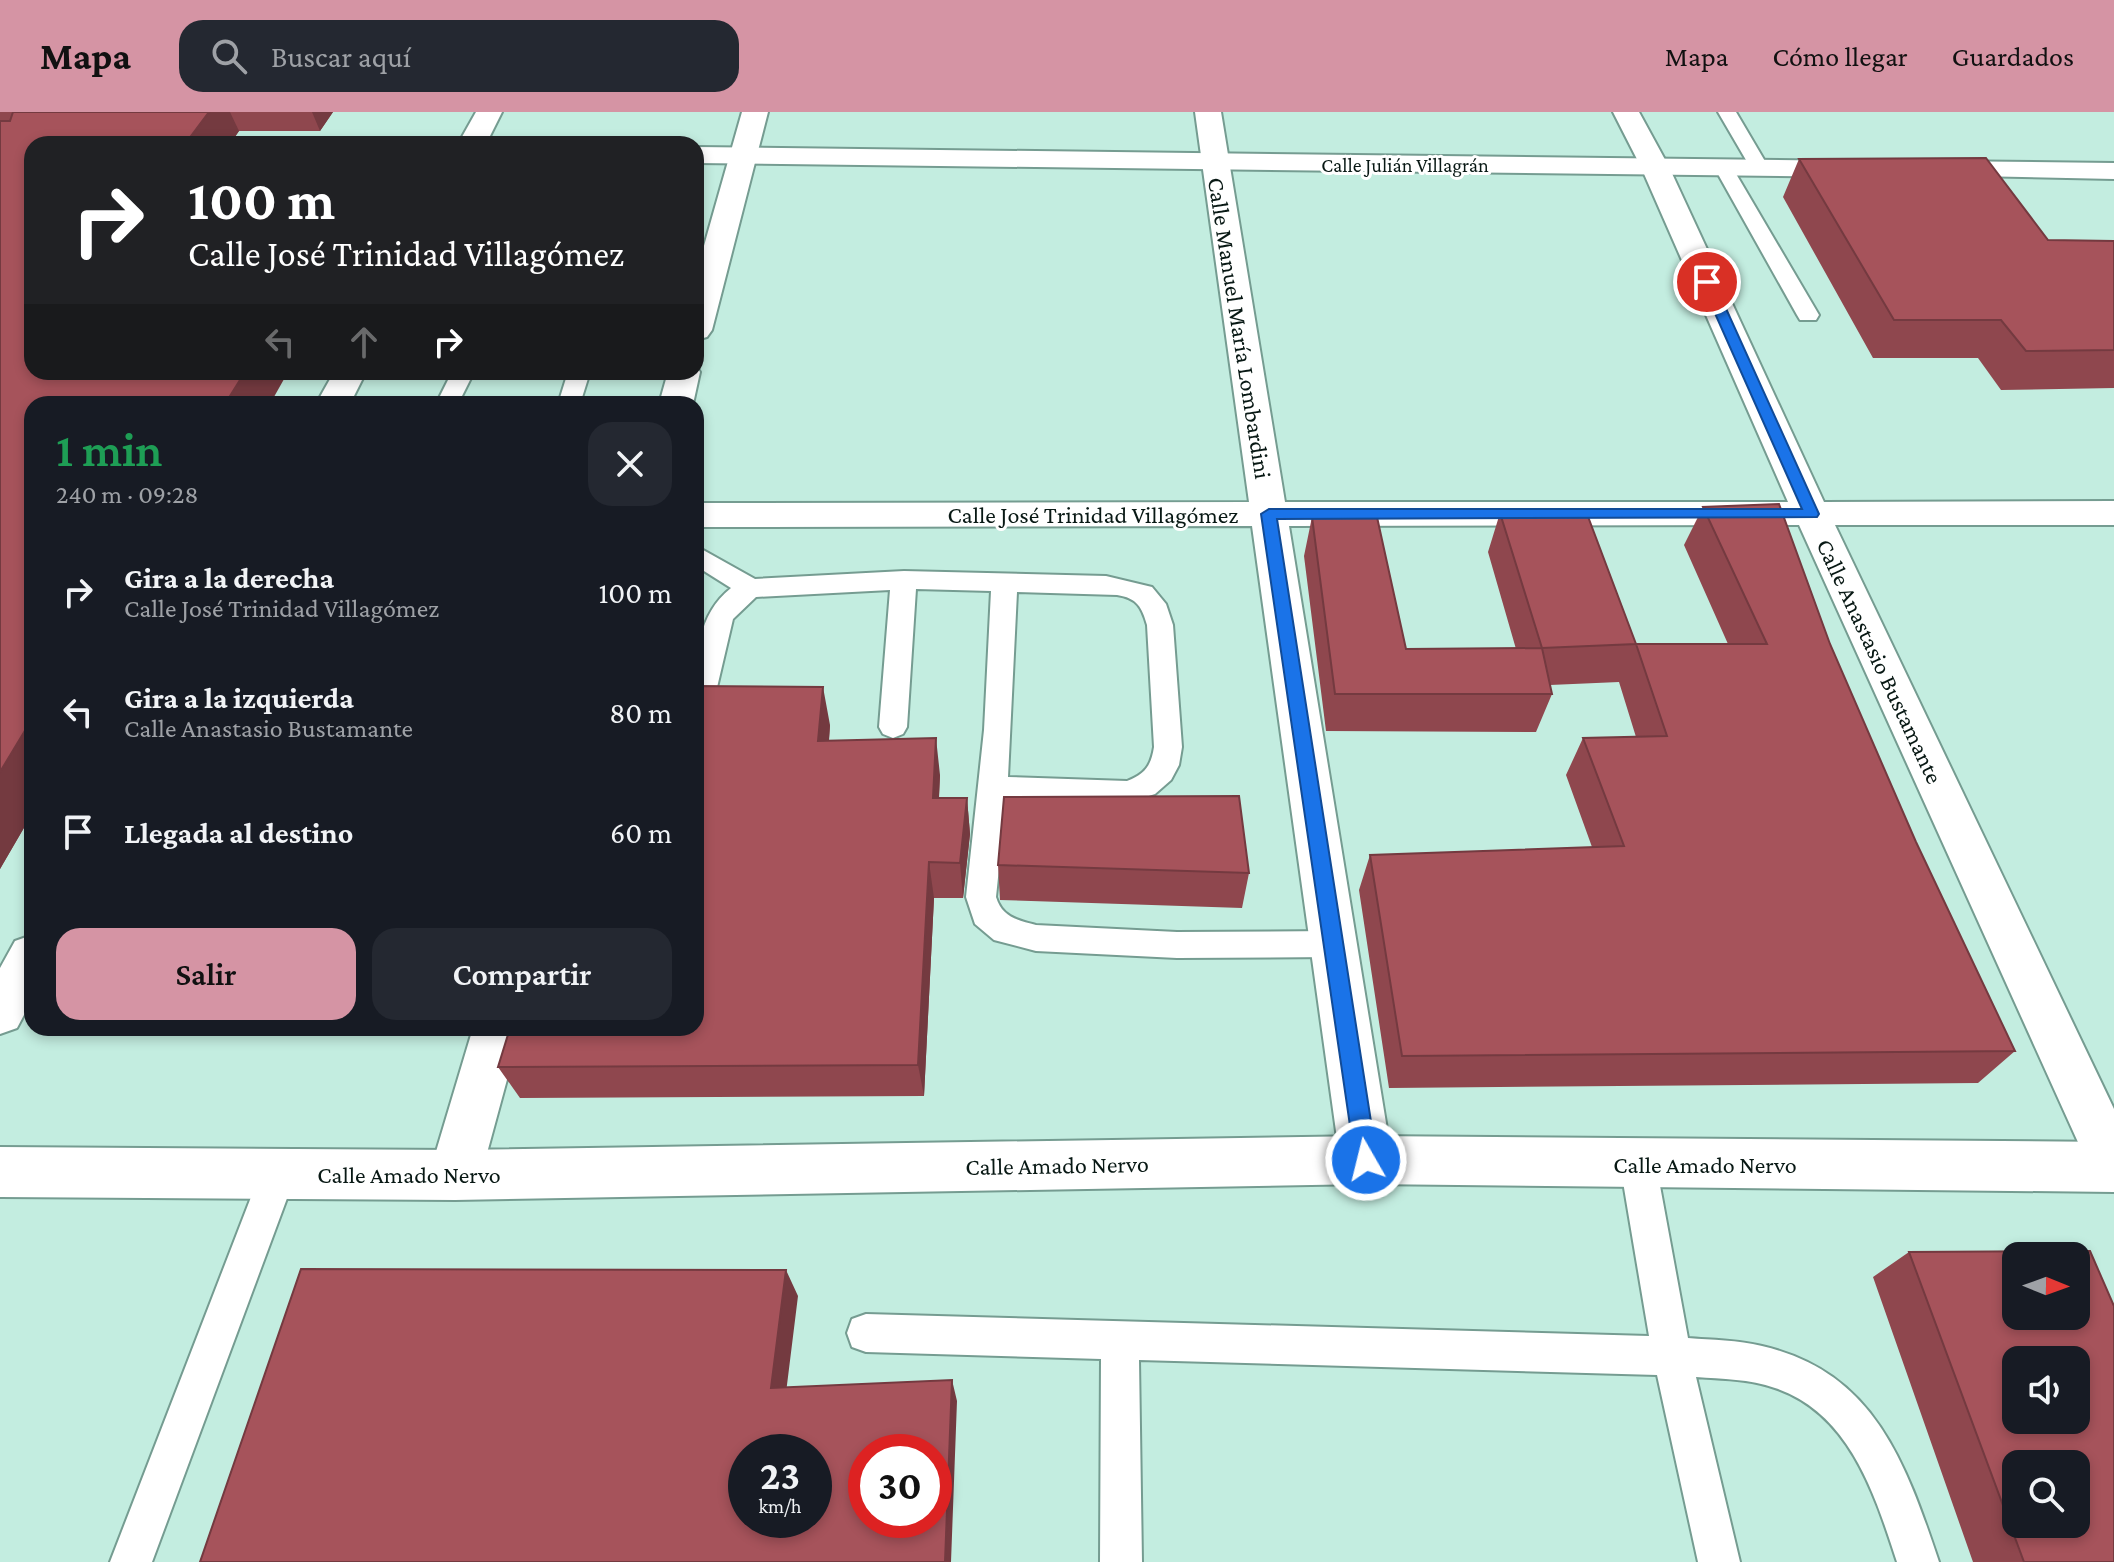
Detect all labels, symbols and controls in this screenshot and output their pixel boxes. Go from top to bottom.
search box [179,20,739,92]
icon: search [207,34,251,78]
text: Mapa [40,35,131,77]
text: Buscar aquí [271,40,411,73]
text: Mapa [1665,41,1729,72]
text: Cómo llegar [1773,41,1908,72]
text: Guardados [1952,41,2074,72]
street label: Calle Julián Villagrán [1321,154,1489,177]
icon: right [56,168,160,272]
text: 100 m [188,169,335,231]
street label: Calle Manuel María Lombardini [1203,175,1277,481]
text: Calle José Trinidad Villagómez [188,234,624,274]
pin [1673,248,1741,316]
icon: arrive [1685,260,1729,304]
icon: left [258,320,302,364]
icon: ahead [342,320,386,364]
icon: right [426,320,470,364]
button: close [588,422,672,506]
text: 1 min [56,423,163,476]
text: 240 m · 09:28 [56,480,198,509]
street label: Calle José Trinidad Villagómez [948,501,1238,528]
street label: Calle Anastasio Bustamante [1811,534,1949,788]
text: Gira a la derecha [124,561,334,594]
icon: right [56,570,100,614]
text: 100 m [598,576,672,609]
text: Calle José Trinidad Villagómez [124,594,439,623]
text: Gira a la izquierda [124,681,354,714]
icon: left [56,690,100,734]
text: 80 m [609,696,672,729]
text: Calle Anastasio Bustamante [124,714,413,743]
icon: arrive [56,810,100,854]
text: Llegada al destino [124,816,353,849]
text: 60 m [610,816,672,849]
button: Salir [56,928,356,1020]
button: Compartir [372,928,672,1020]
position arrow [1324,1118,1408,1202]
street label: Calle Amado Nervo [965,1150,1149,1180]
street label: Calle Amado Nervo [1613,1151,1797,1178]
street label: Calle Amado Nervo [317,1161,501,1188]
north arrow [2002,1242,2090,1330]
map controls [2002,1242,2090,1538]
button: sound [2002,1346,2090,1434]
speed limit sign: 30 [848,1434,952,1538]
button: search [2002,1450,2090,1538]
text: 23 [760,1453,800,1498]
text: km/h [758,1495,802,1517]

